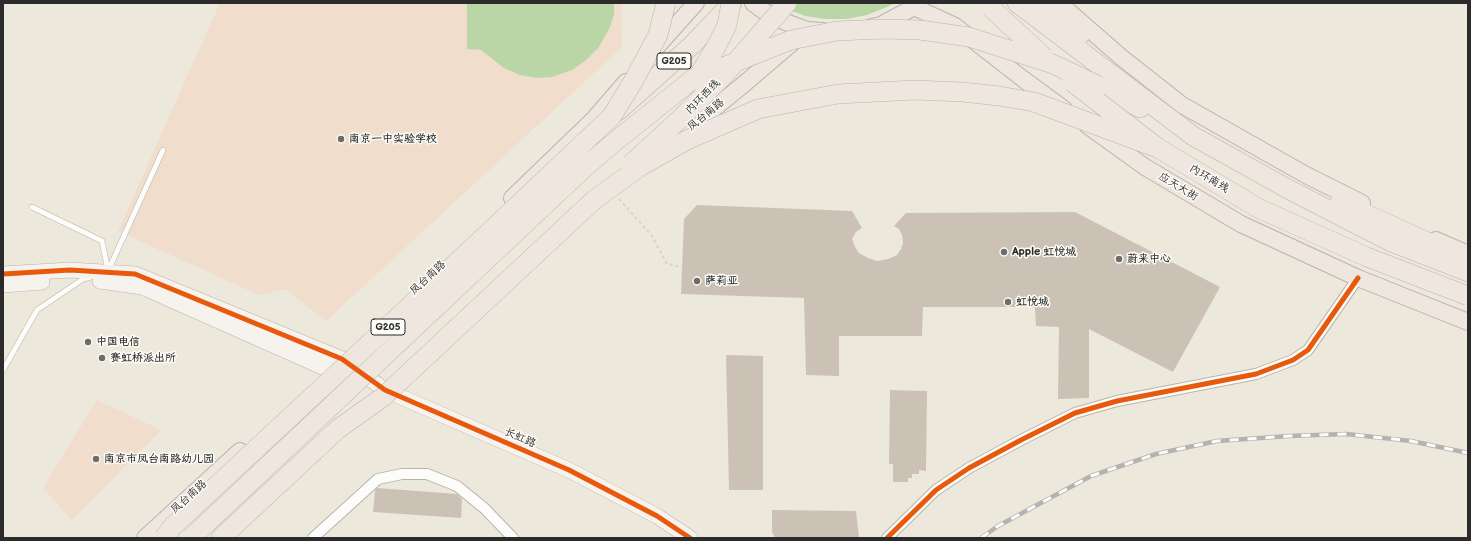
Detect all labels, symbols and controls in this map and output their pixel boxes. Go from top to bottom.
road number: G205 [657,53,691,69]
street label: 内环西线 [683,77,723,117]
street label: 凤台南路 [685,96,727,134]
place label: 南京一中实验学校 [349,132,437,146]
marker: 南京一中实验学校 [336,134,346,144]
street label: 内环南线 [1187,162,1231,196]
street label: 应天大街 [1156,170,1200,204]
place label: Apple 虹悦城 [1012,245,1076,259]
marker: Apple 虹悦城 [999,247,1009,257]
place label: 蔚来中心 [1127,252,1171,266]
marker: 蔚来中心 [1114,254,1124,264]
street label: 凤台南路 [407,258,449,298]
place label: 萨莉亚 [705,274,738,288]
marker: 萨莉亚 [692,276,702,286]
place label: 虹悦城 [1016,295,1049,309]
marker: 虹悦城 [1003,297,1013,307]
road number: G205 [371,319,405,335]
place label: 中国电信 [96,335,140,349]
marker: 中国电信 [83,337,93,347]
place label: 赛虹桥派出所 [110,351,176,365]
marker: 赛虹桥派出所 [97,353,107,363]
street label: 长虹路 [502,425,538,451]
place label: 南京市凤台南路幼儿园 [104,452,214,466]
marker: 南京市凤台南路幼儿园 [91,454,101,464]
street label: 凤台南路 [168,477,210,517]

